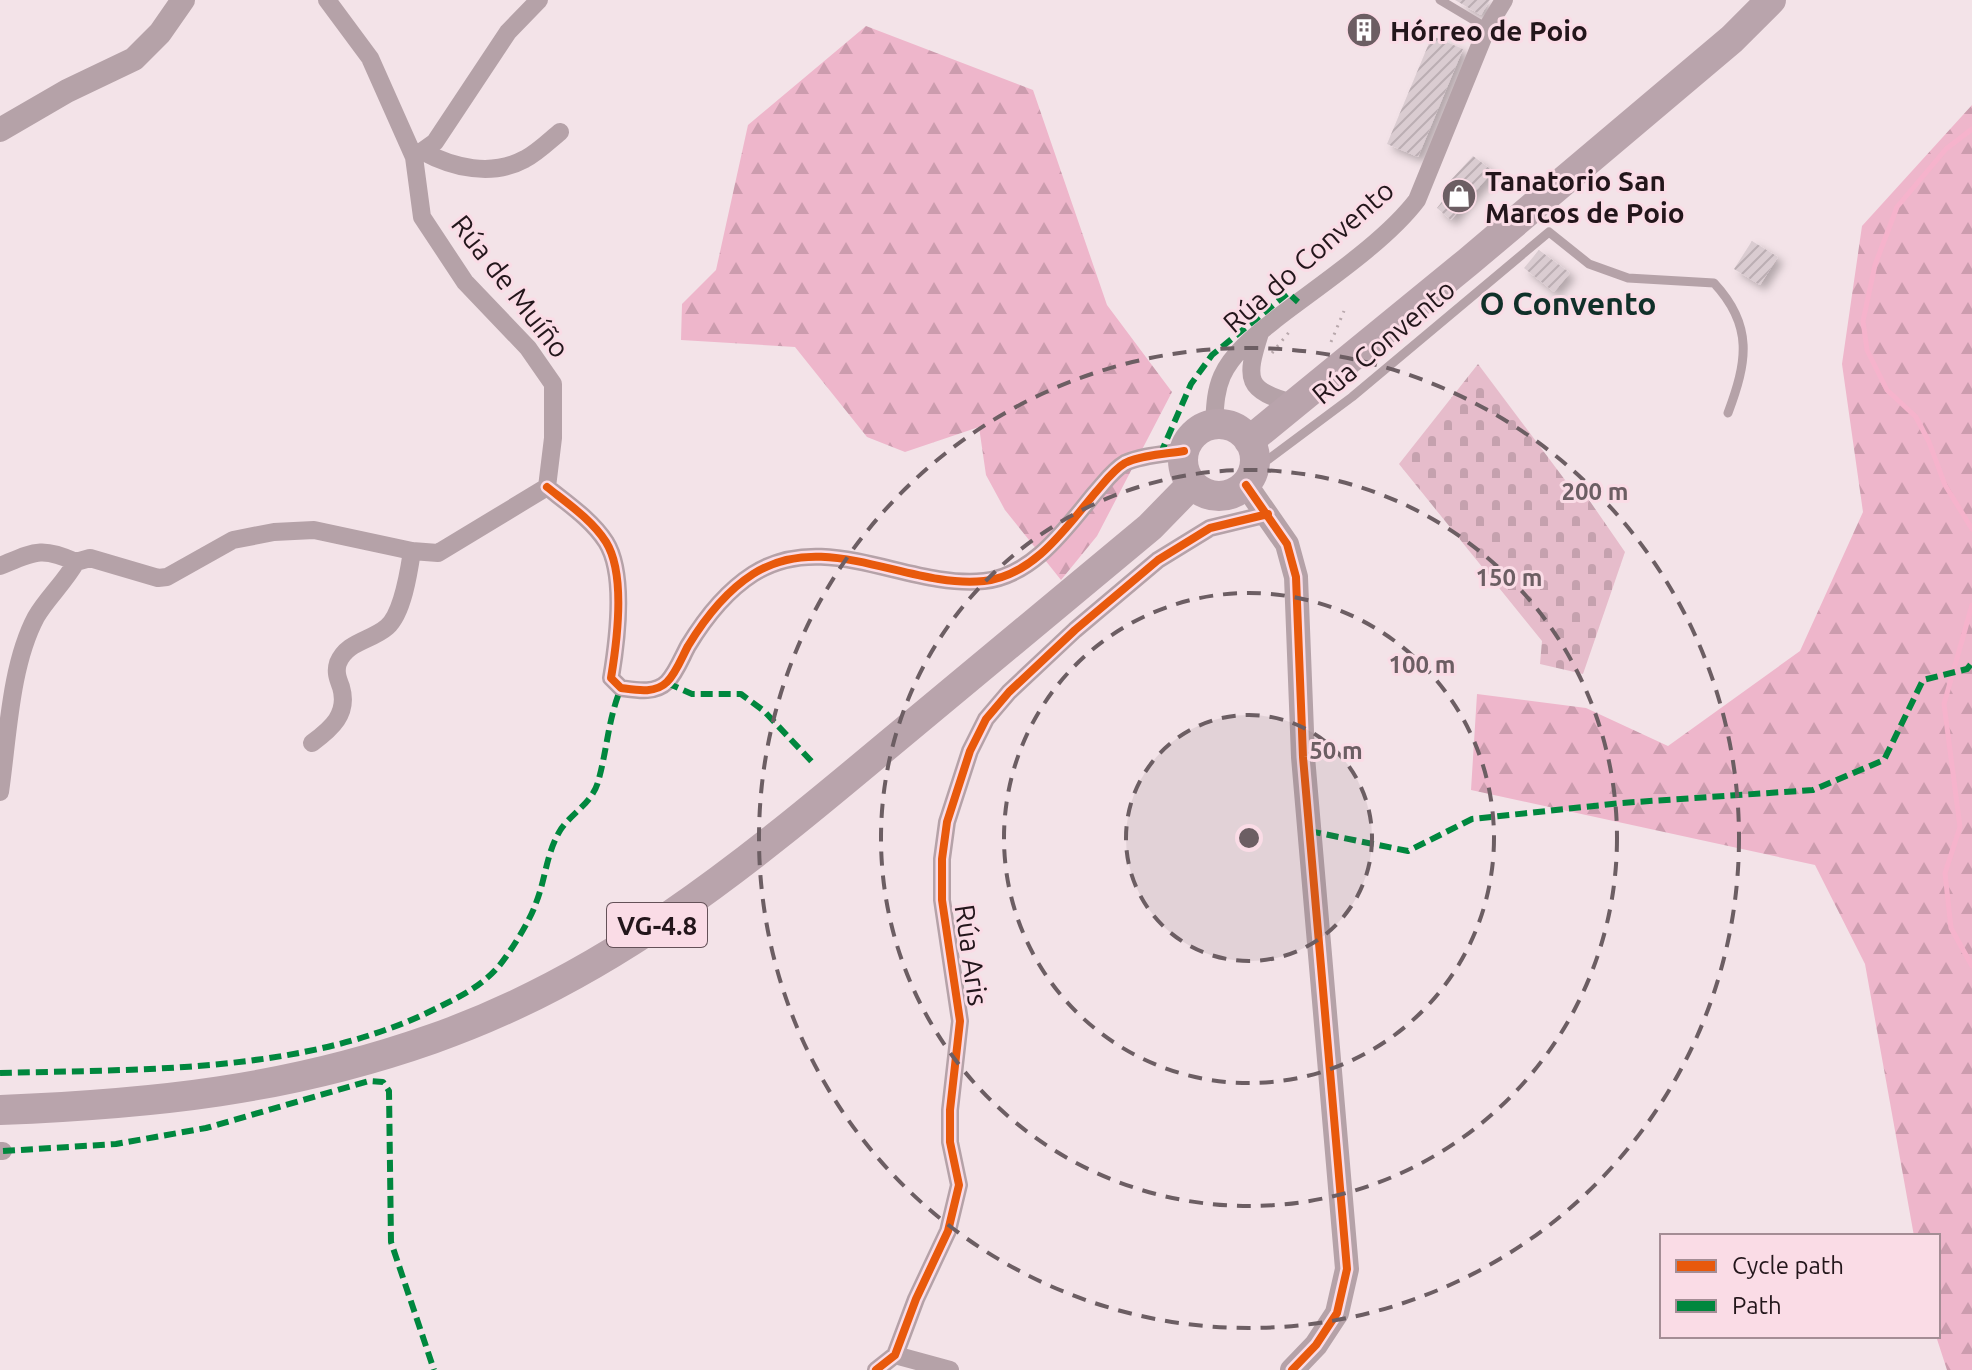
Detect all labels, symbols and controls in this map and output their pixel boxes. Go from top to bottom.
building icon: Hórreo de Poio [1345,11,1383,49]
place label: Hórreo de Poio [1390,15,1588,46]
place label: Tanatorio San Marcos de Poio [1485,165,1685,228]
street label: Rúa do Convento [1217,174,1399,338]
shop icon: Tanatorio San Marcos de Poio [1440,177,1478,215]
street label: Rúa de Muíño [446,209,576,363]
street label: Rúa Convento [1306,273,1460,409]
district label: O Convento [1480,285,1656,321]
text: 200 m [1562,478,1628,505]
text: 150 m [1476,564,1542,591]
text: 100 m [1389,651,1455,678]
text: 50 m [1309,737,1363,764]
centre of rings [1235,824,1263,852]
street label: Rúa Aris [950,902,994,1008]
road number: VG-4.8 [607,903,707,947]
legend [1660,1234,1940,1338]
text: Cycle path [1732,1252,1844,1279]
text: Path [1732,1292,1782,1319]

